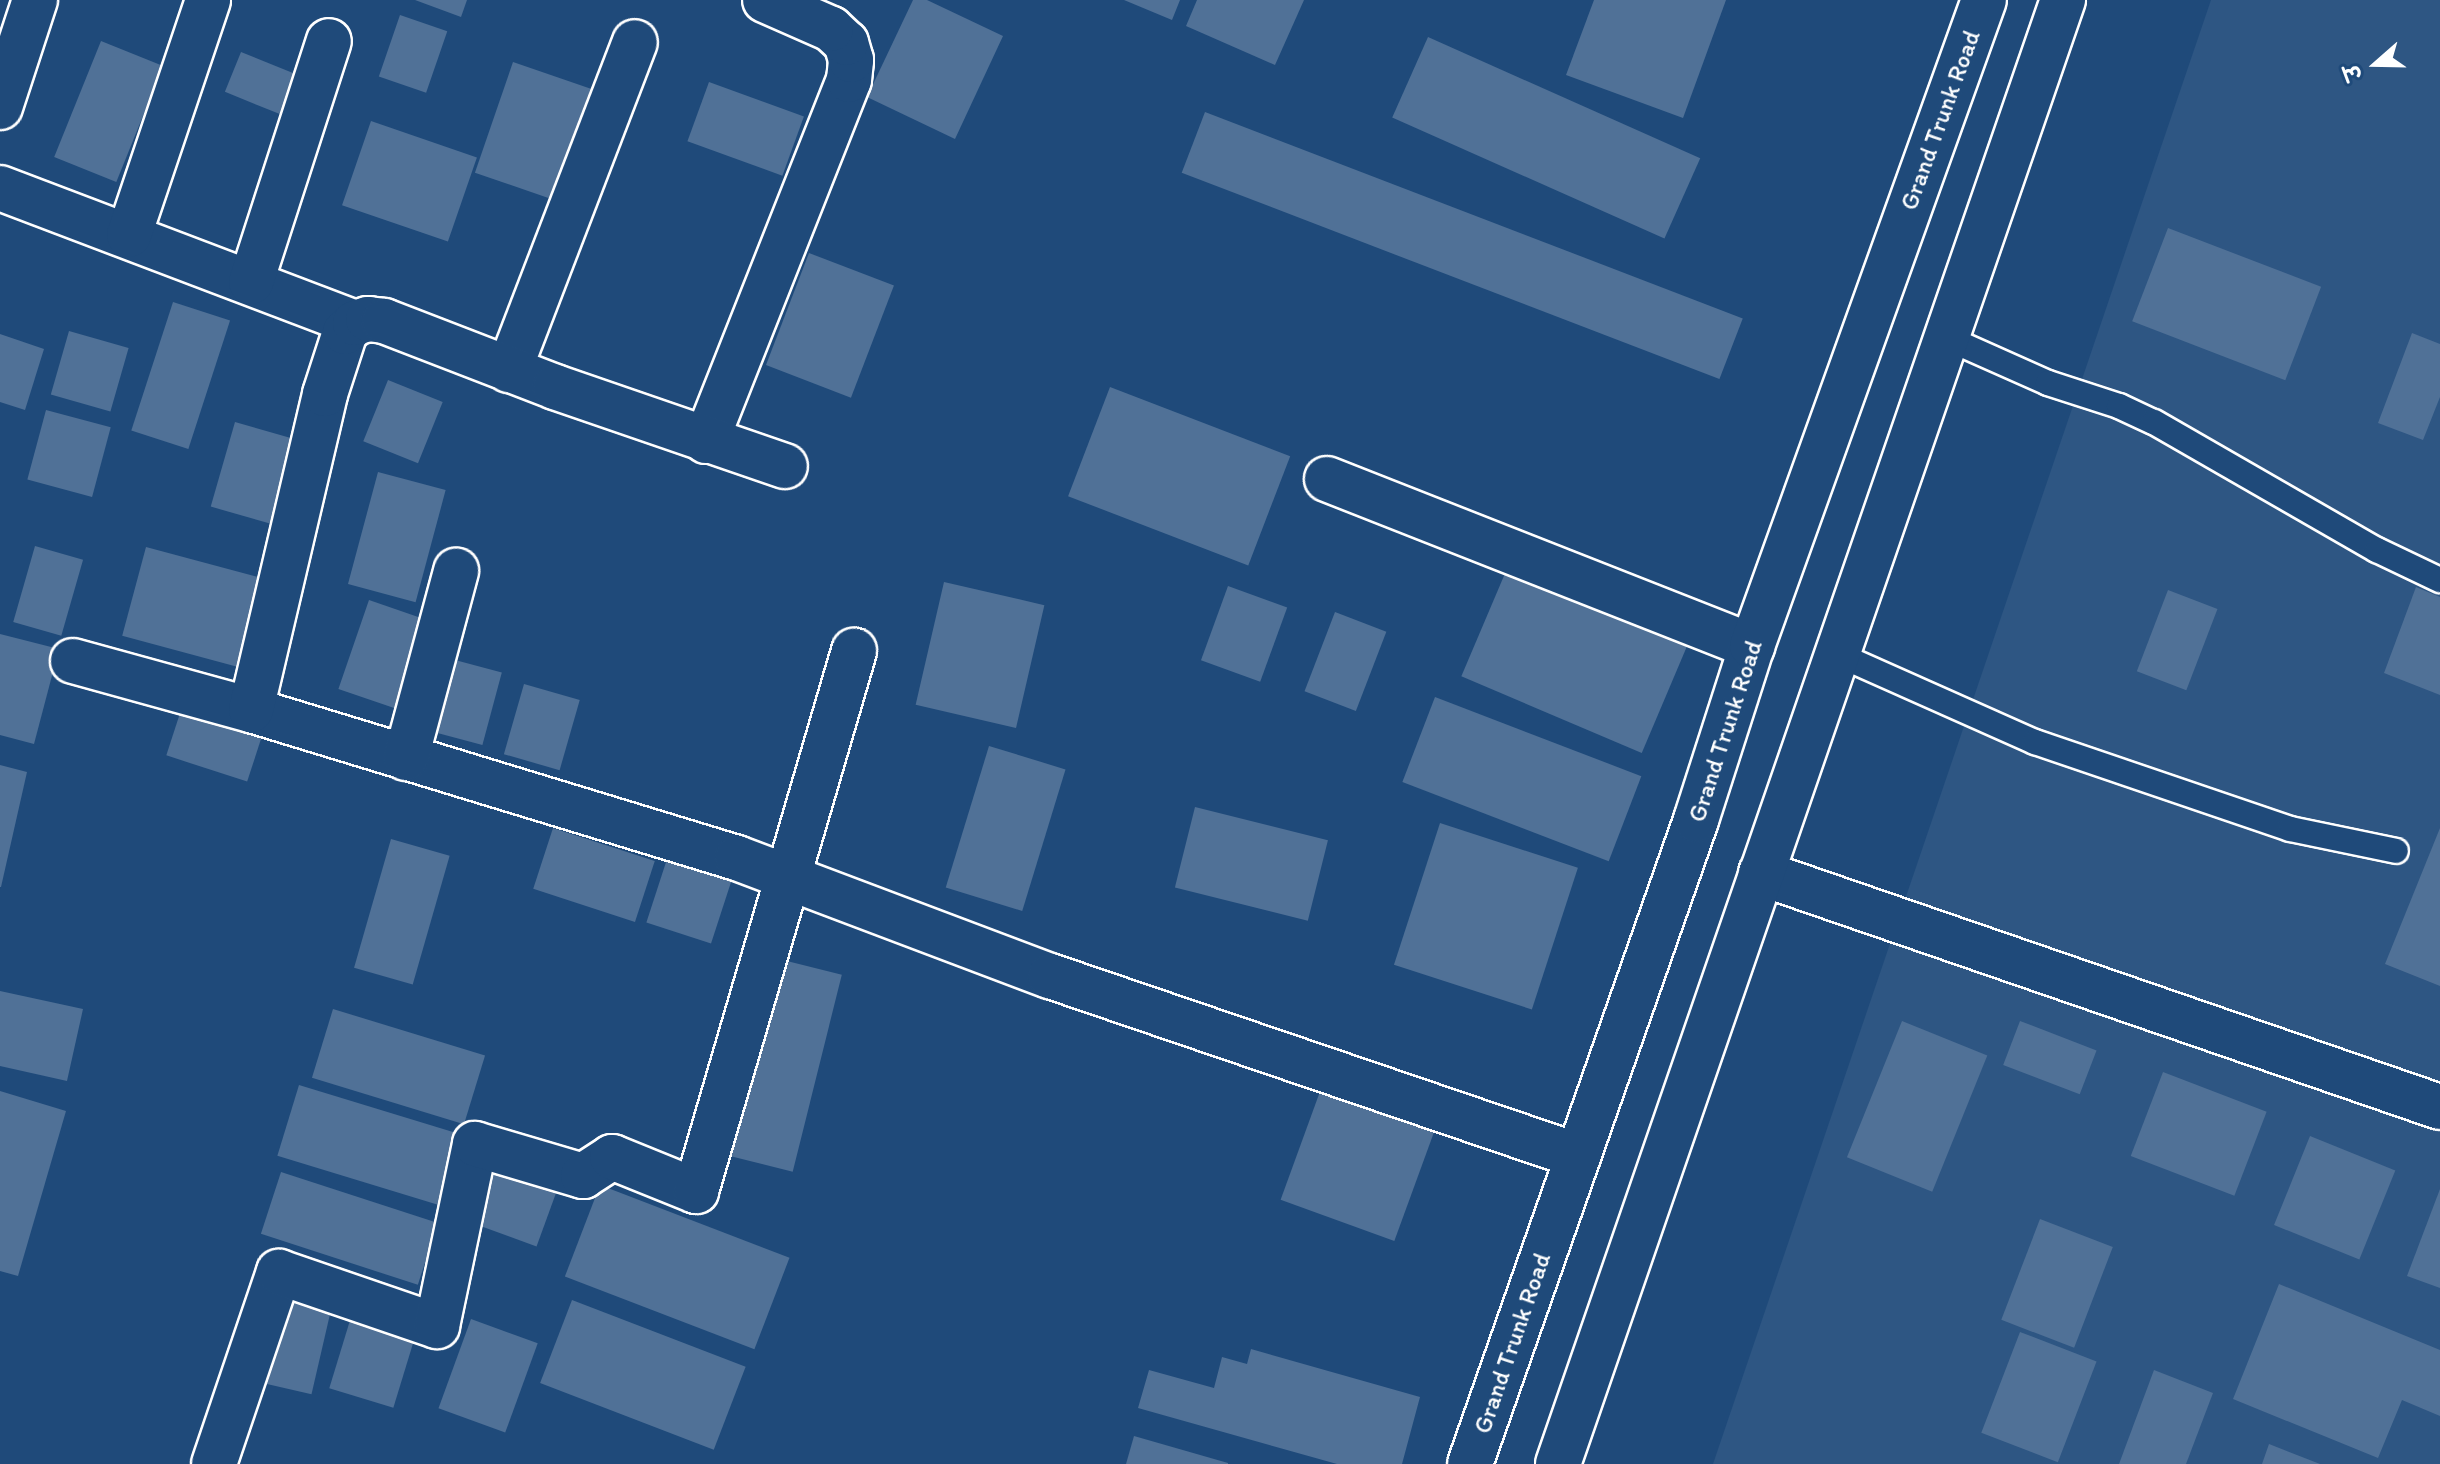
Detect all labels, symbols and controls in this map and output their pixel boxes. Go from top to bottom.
north arrow [2336,24,2416,104]
street label: Grand Trunk Road [1895,27,1985,213]
text: उ [2338,61,2368,84]
street label: Grand Trunk Road [1682,638,1768,824]
street label: Grand Trunk Road [1468,1250,1556,1436]

